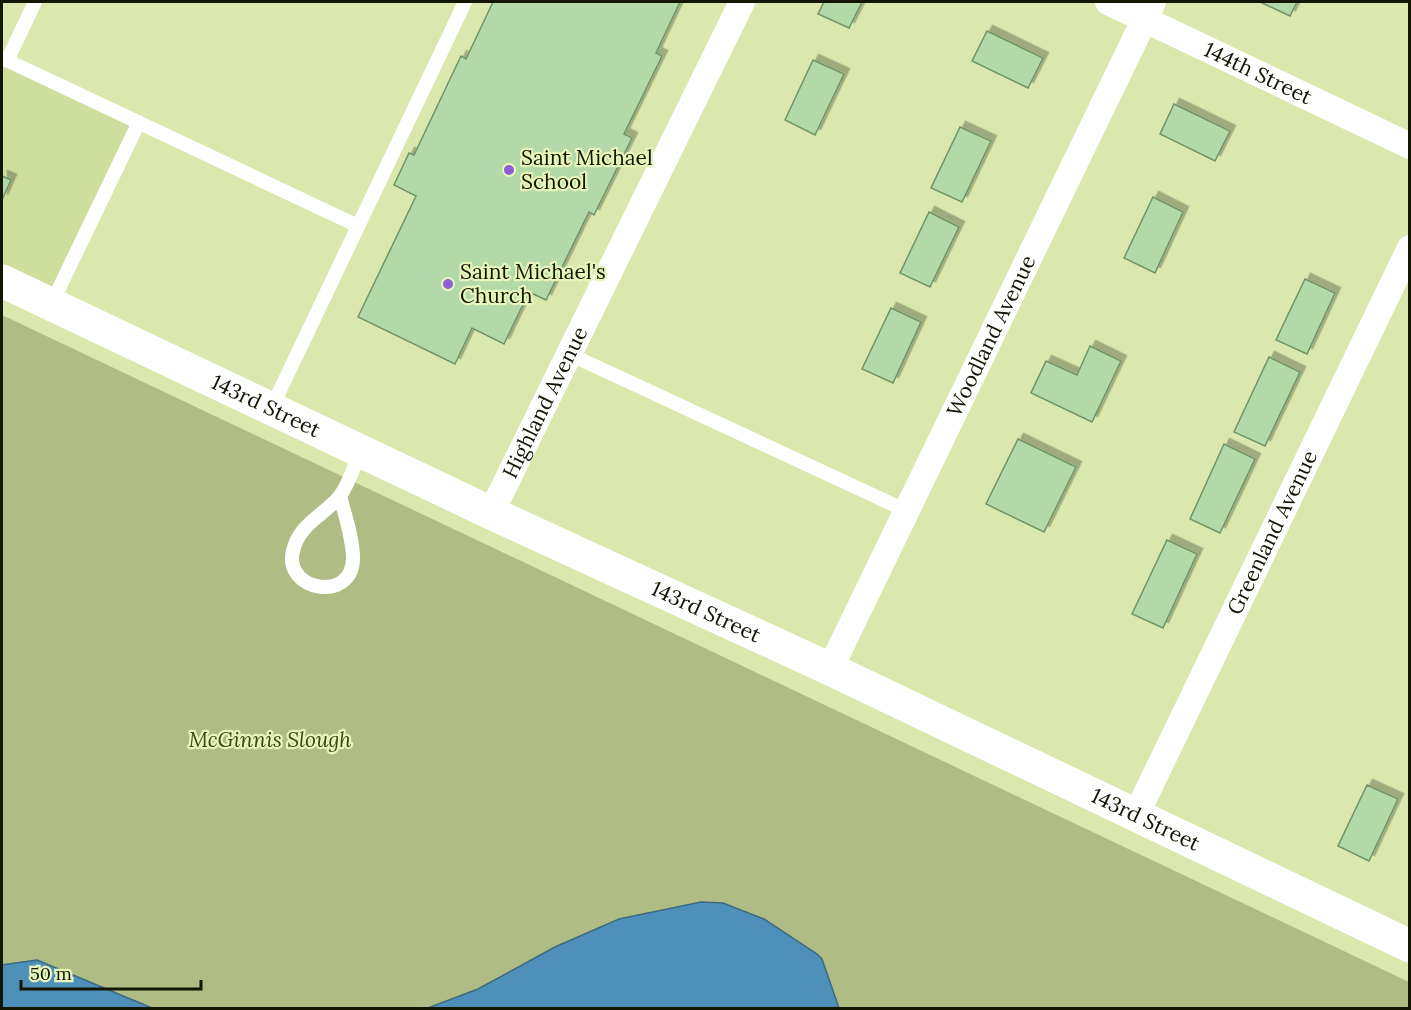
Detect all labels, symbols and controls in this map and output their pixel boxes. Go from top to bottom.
street label: 144th Street [1200,36,1317,111]
place label: Saint Michael School [521,144,653,195]
marker: Saint Michael School [502,163,516,177]
street label: Woodland Avenue [940,251,1041,421]
place label: Saint Michael's Church [460,258,606,309]
marker: Saint Michael's Church [441,277,455,291]
street label: Highland Avenue [496,322,593,483]
street label: 143rd Street [207,368,326,443]
street label: Greenland Avenue [1221,446,1323,619]
street label: 143rd Street [647,575,766,649]
park label: McGinnis Slough [189,726,351,753]
street label: 143rd Street [1087,782,1205,857]
scale bar [21,953,201,991]
text: 50 m [30,962,72,985]

